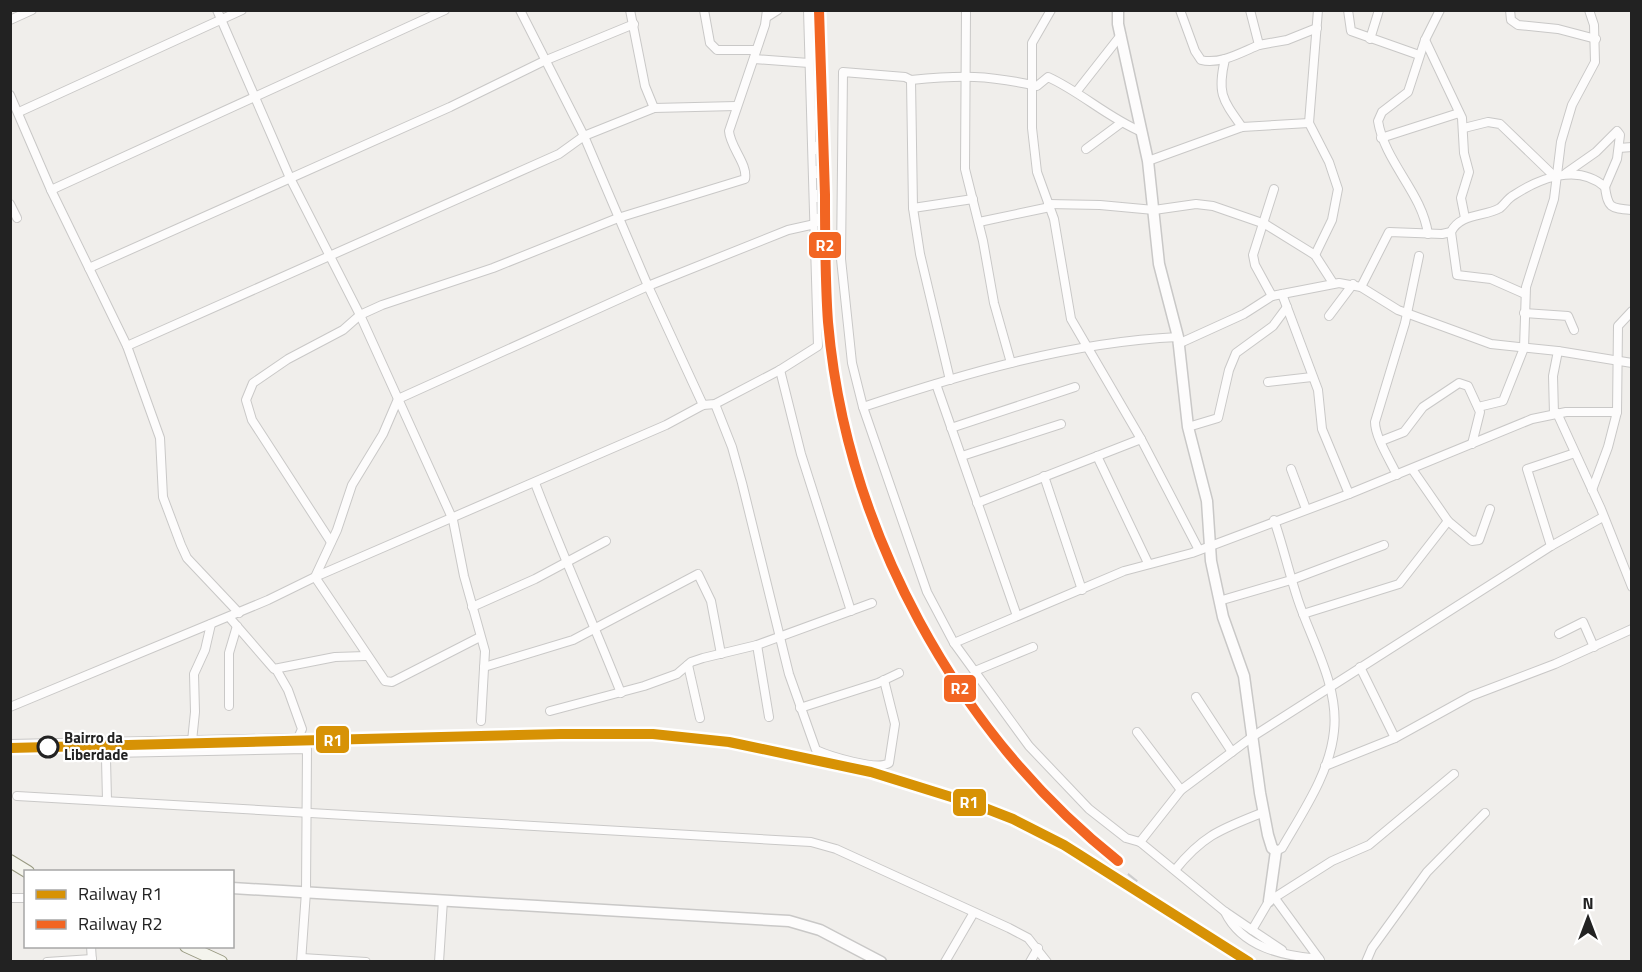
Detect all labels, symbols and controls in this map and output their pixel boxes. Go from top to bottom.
line badge: R2 [808,231,842,259]
text: R2 [816,233,834,257]
line badge: R2 [943,674,977,703]
text: R2 [951,676,969,700]
line badge: R1 [315,725,350,754]
place label: Bairro da Liberdade [64,726,128,766]
text: R1 [324,728,342,752]
marker: Bairro da Liberdade [37,736,59,758]
line badge: R1 [952,788,987,817]
text: R1 [960,790,978,814]
legend [24,870,234,948]
text: Railway R1 [78,880,163,907]
north arrow [1558,888,1618,948]
text: N [1582,891,1594,915]
text: Railway R2 [78,910,163,937]

